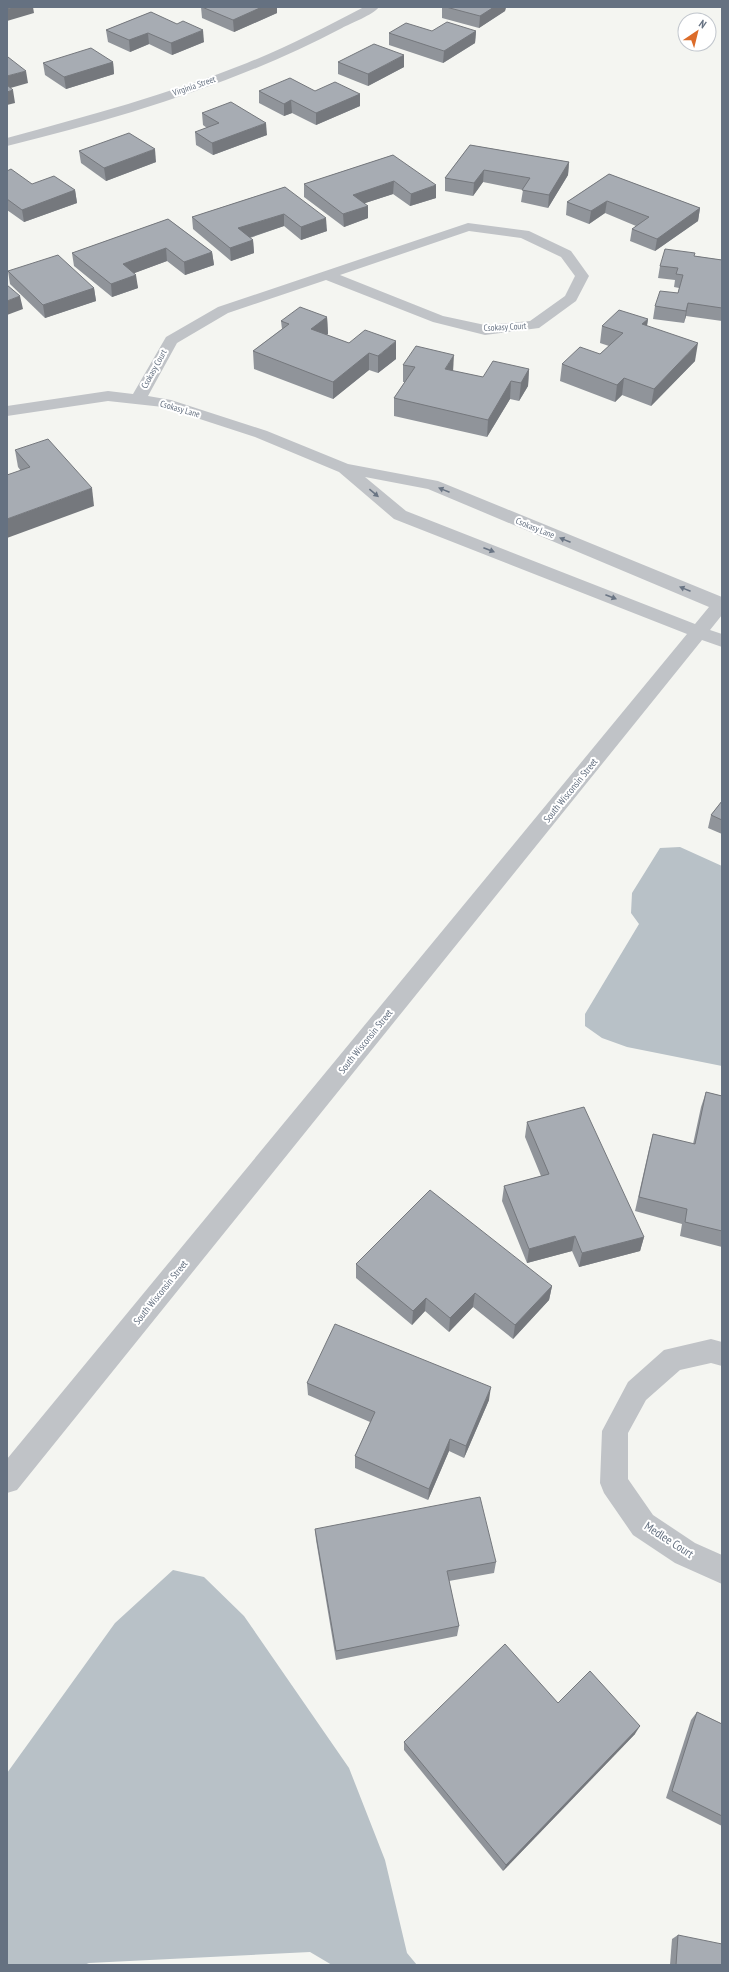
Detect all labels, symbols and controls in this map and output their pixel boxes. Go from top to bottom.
north arrow [677,12,717,52]
text: N [696,16,709,31]
street label: Virginia Street [170,73,217,98]
street label: Csokasy Court [483,320,527,333]
street label: Csokasy Court [138,347,169,390]
street label: Csokasy Lane [159,398,202,420]
one-way arrow [438,487,450,493]
one-way arrow [368,489,379,498]
street label: Csokasy Lane [514,515,557,540]
one-way arrow [559,537,570,543]
one-way arrow [484,547,496,553]
one-way arrow [678,586,690,592]
one-way arrow [605,594,616,600]
street label: South Wisconsin Street [540,755,601,825]
street label: South Wisconsin Street [335,1006,396,1076]
street label: South Wisconsin Street [130,1257,191,1327]
street label: Medlee Court [642,1518,697,1561]

